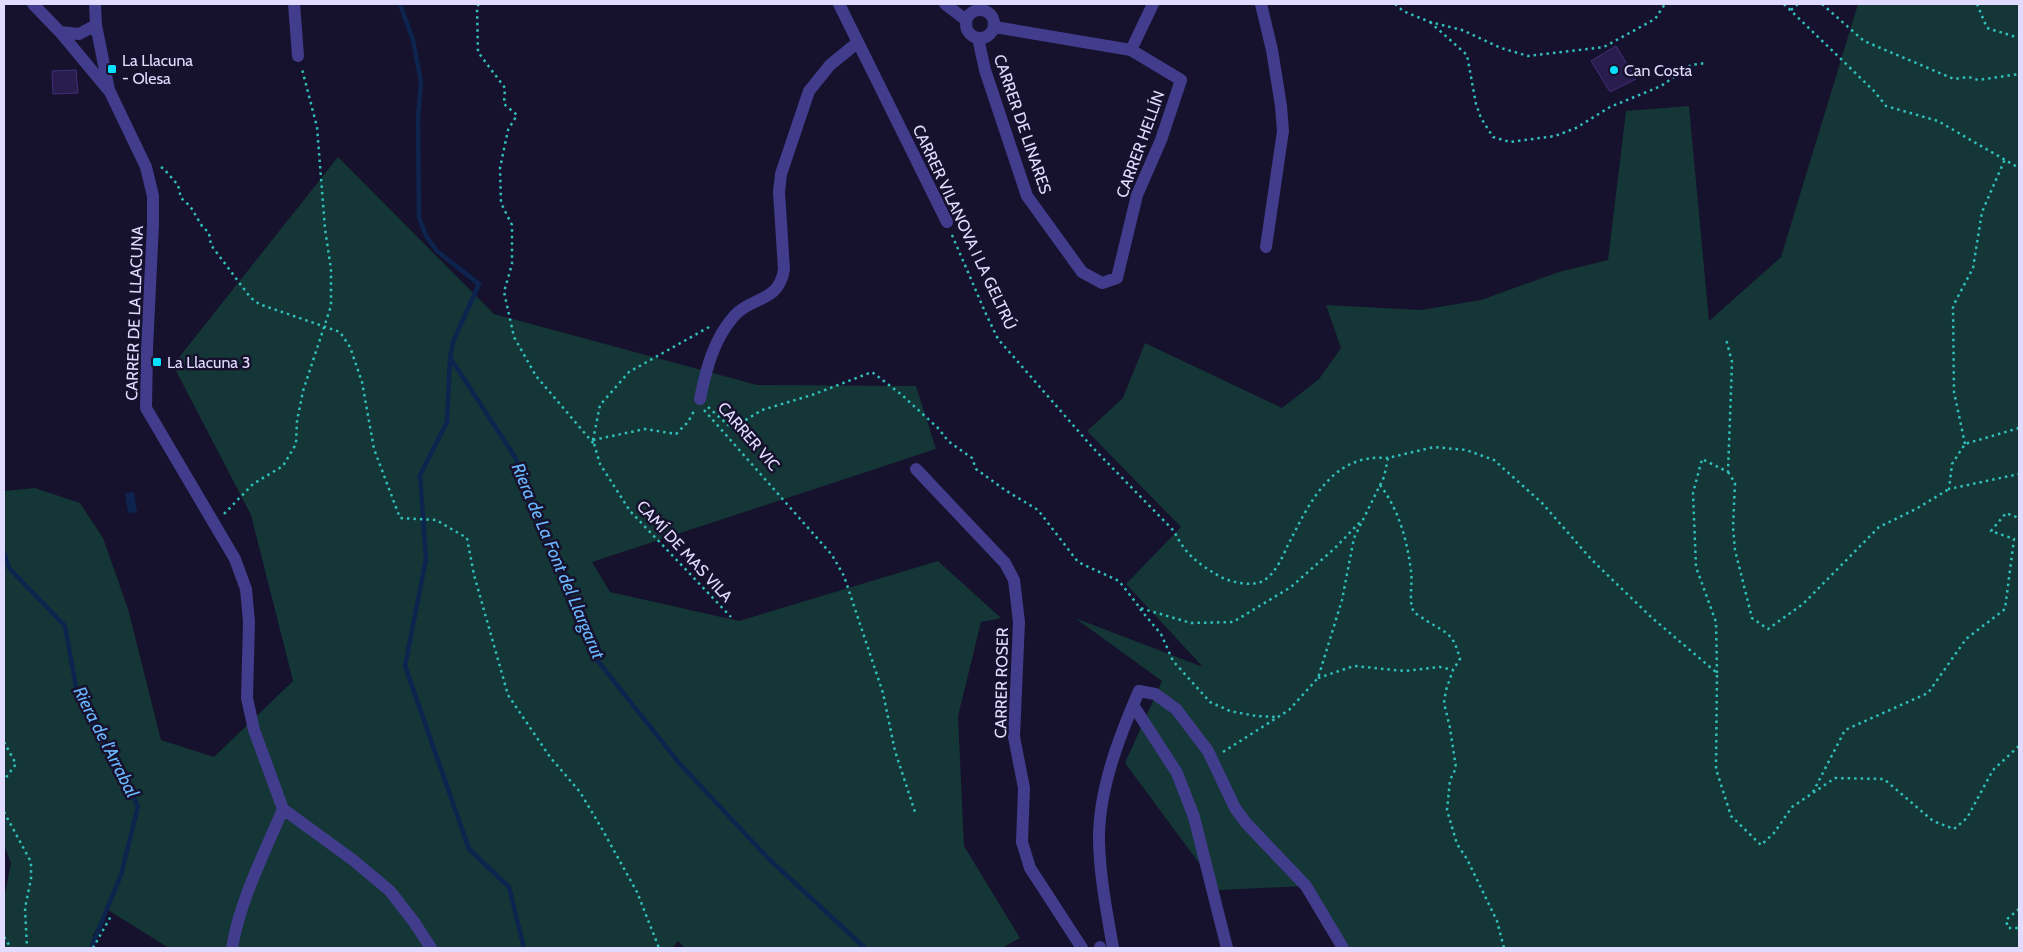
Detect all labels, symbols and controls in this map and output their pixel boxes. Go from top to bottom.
place label: La Llacuna - Olesa [122,51,193,88]
street label: CARRER DE LINARES [990,52,1055,196]
place label: Can Costa [1624,61,1693,80]
marker: La Llacuna - Olesa [106,63,118,75]
marker: Can Costa [1608,64,1620,76]
street label: CARRER HELLÍN [1112,88,1169,200]
street label: CARRER VILANOVA I LA GELTRÚ [909,122,1021,333]
street label: CARRER DE LA LLACUNA [122,225,147,401]
place label: La Llacuna 3 [167,353,250,372]
marker: La Llacuna 3 [151,356,163,368]
street label: CARRER VIC [714,398,784,475]
water label: Riera de La Font del Llargarut [507,460,610,663]
street label: CAMÍ DE MAS VILA [633,497,737,606]
street label: CARRER ROSER [991,627,1012,739]
water label: Riera de l'Arrabal [69,683,144,802]

